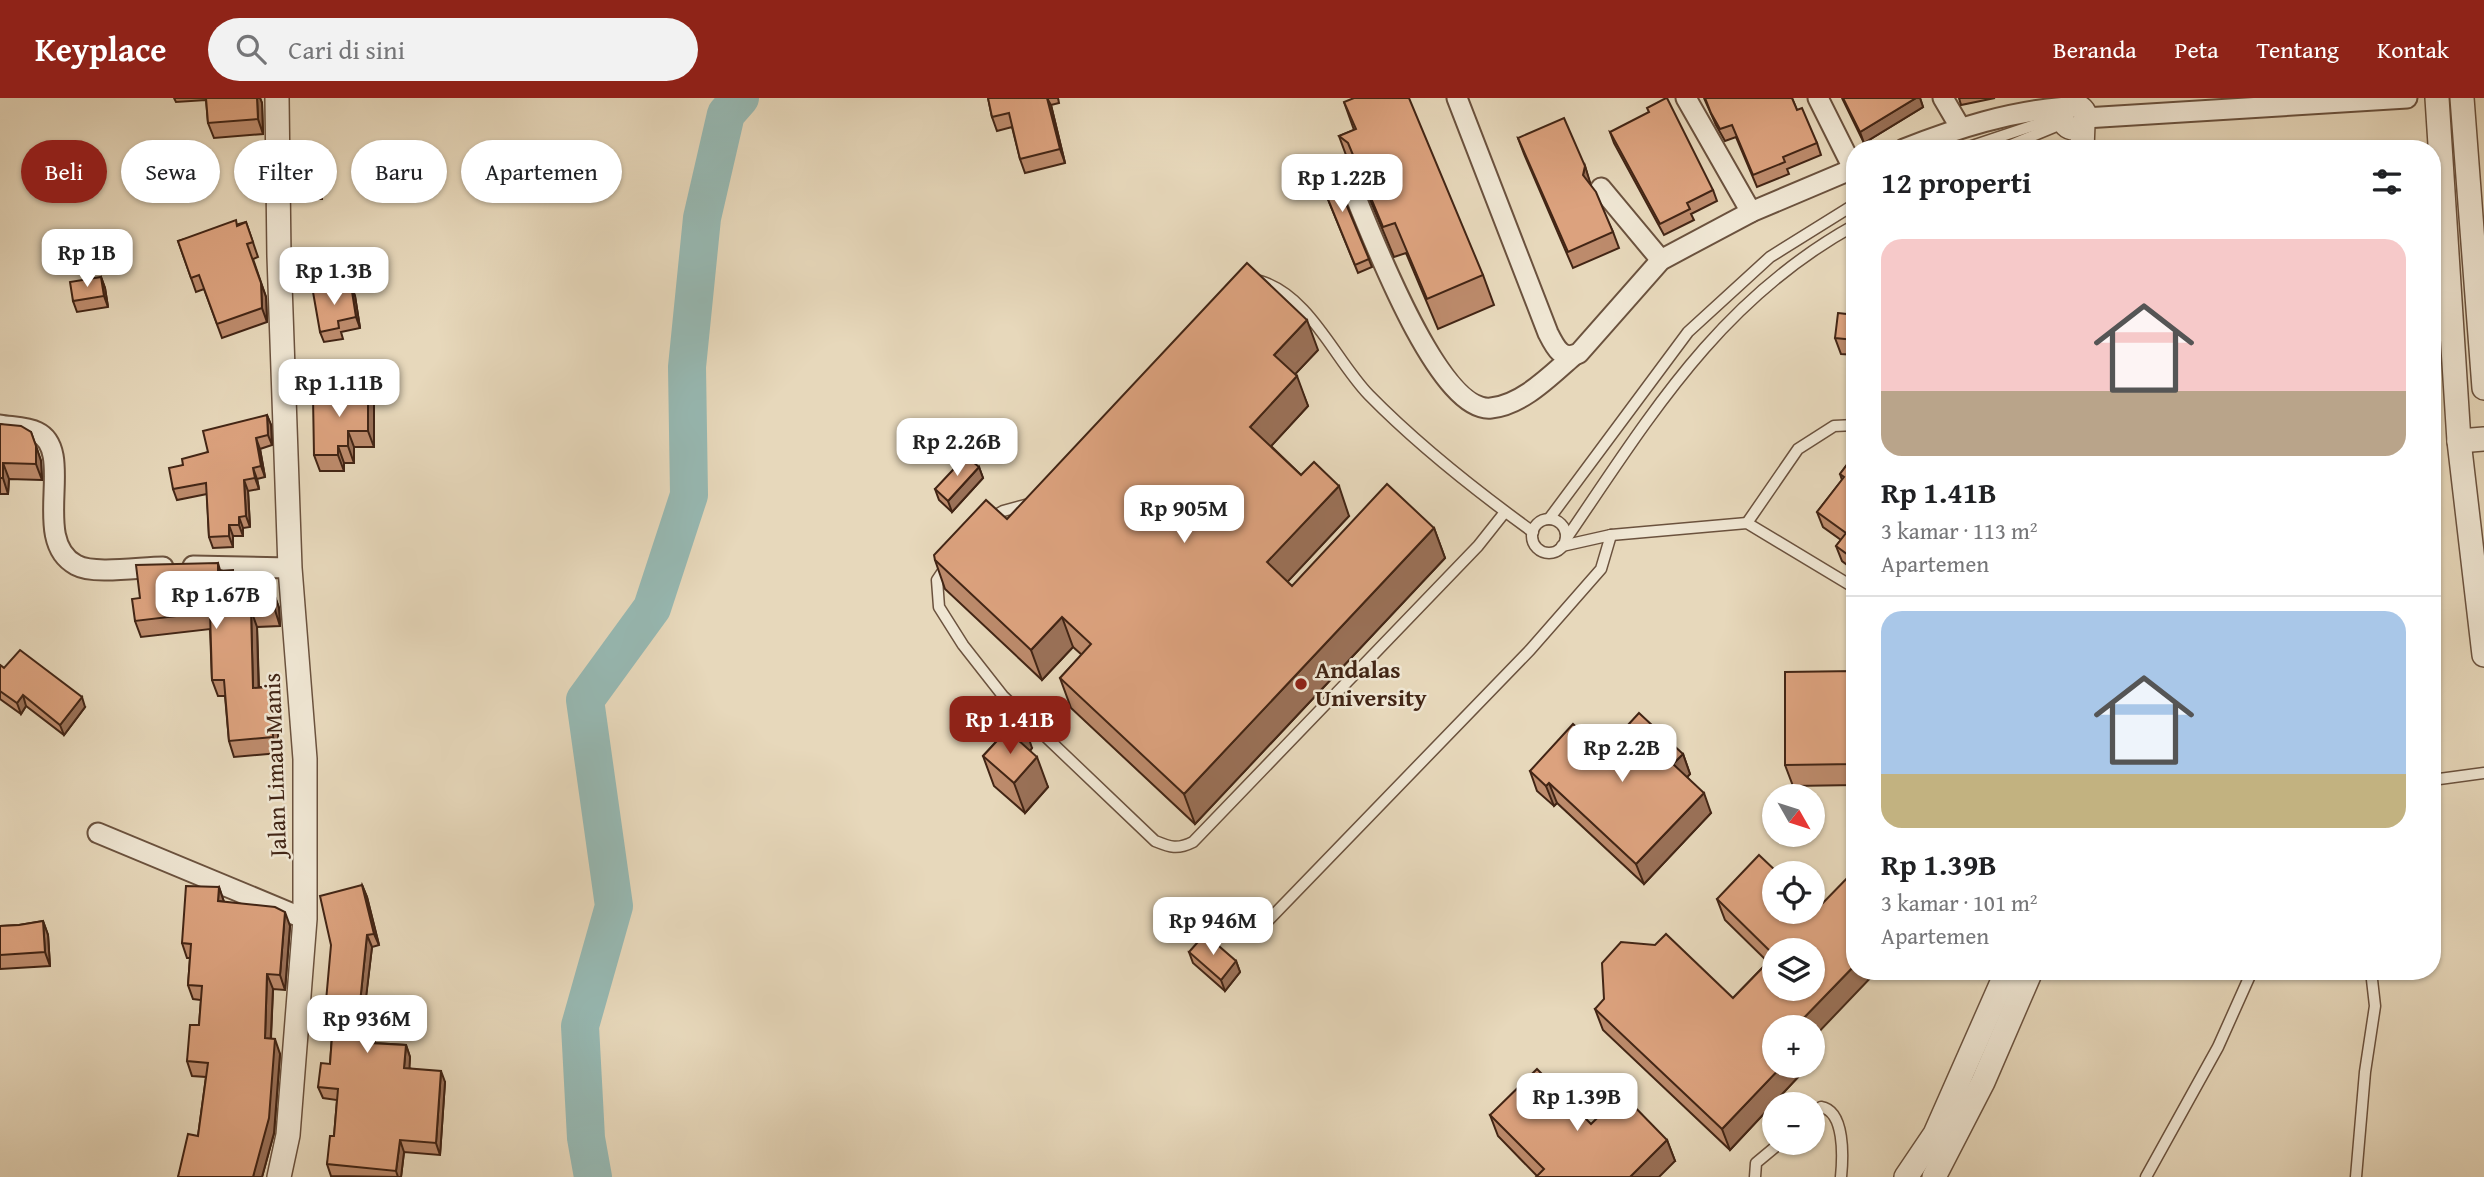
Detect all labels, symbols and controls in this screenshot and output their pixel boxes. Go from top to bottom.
search box [208,18,698,81]
text: Keyplace [35,25,166,73]
icon: search [232,30,270,68]
text: Cari di sini [288,30,405,69]
text: Beranda [2053,32,2137,67]
text: Peta [2175,32,2219,67]
text: Tentang [2257,32,2339,67]
text: Kontak [2377,32,2449,67]
chip: Beli [21,140,107,203]
chip: Sewa [121,140,220,203]
chip: Filter [234,140,337,203]
chip: Baru [351,140,447,203]
chip: Apartemen [461,140,622,203]
pin: Rp 1.22B [1270,155,1414,214]
text: Rp 1.22B [1298,160,1386,193]
text: 12 properti [1881,160,2031,204]
icon: filters [2368,163,2406,201]
pin: Rp 1B [38,230,136,289]
text: Rp 1B [58,235,116,268]
pin: Rp 1.3B [269,248,399,307]
text: Rp 1.3B [296,253,372,286]
icon: home [2081,285,2207,411]
pin: Rp 1.11B [267,360,411,419]
text: Rp 1.11B [295,365,383,398]
pin: Rp 2.26B [885,418,1029,478]
text: Rp 2.26B [913,424,1001,457]
text: Rp 1.41B [1881,470,1997,514]
pin: Rp 905M [1119,486,1249,545]
text: Rp 905M [1140,491,1228,524]
text: 3 kamar · 113 m² [1881,514,2038,547]
text: Apartemen [1881,547,1989,580]
pin: Rp 1.67B [144,572,288,631]
text: Rp 1.67B [172,577,260,610]
place label: Andalas University [1315,652,1427,715]
icon: home [2081,657,2207,783]
street label: Jalan Limau Manis [254,672,295,861]
marker: Andalas University [1293,676,1309,692]
pin: Rp 1.41B [938,696,1082,756]
text: Rp 1.41B [966,702,1054,735]
pin: Rp 2.2B [1557,724,1687,784]
text: Rp 2.2B [1584,730,1660,763]
north arrow [1762,784,1825,847]
map controls [1762,784,1825,1155]
text: Rp 1.39B [1881,842,1997,886]
button: locate [1762,861,1825,924]
text: 3 kamar · 101 m² [1881,886,2038,919]
pin: Rp 946M [1148,898,1278,957]
text: Rp 946M [1169,903,1257,936]
text: Apartemen [1881,919,1989,952]
button: layers [1762,938,1825,1001]
pin: Rp 936M [302,996,432,1055]
text: Rp 936M [323,1001,411,1034]
button: + [1762,1015,1825,1078]
pin: Rp 1.39B [1505,1074,1649,1133]
text: Rp 1.39B [1533,1079,1621,1112]
button: − [1762,1092,1825,1155]

